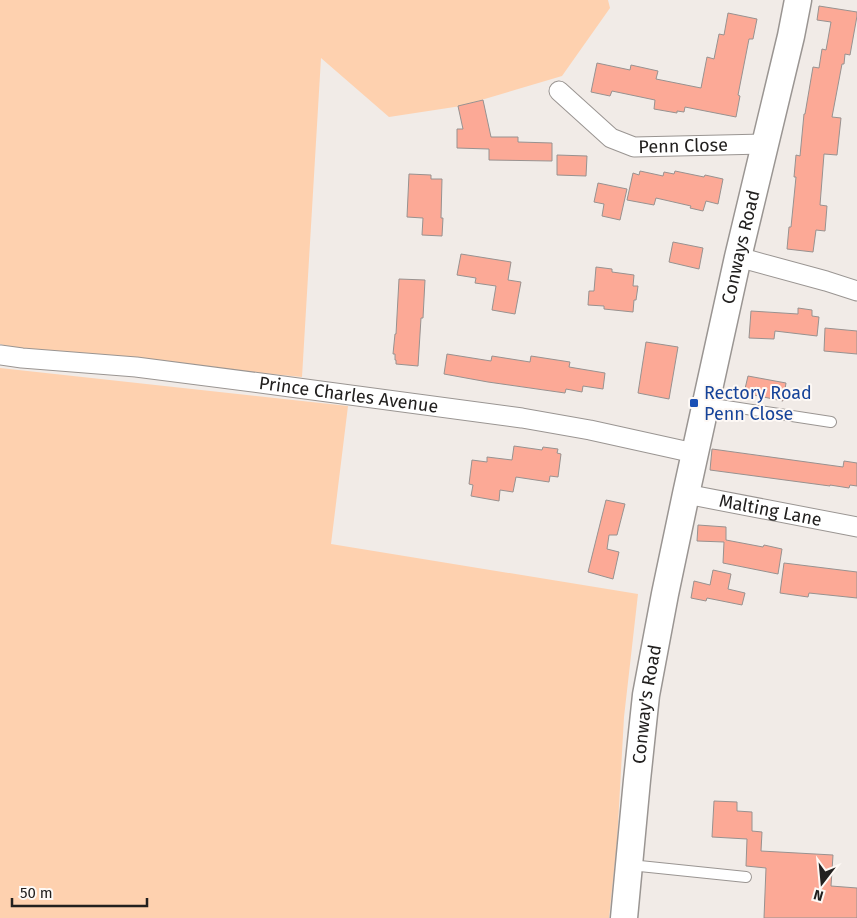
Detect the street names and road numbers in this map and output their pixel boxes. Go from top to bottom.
street label: Penn Close [638,134,728,158]
street label: Conways Road [717,188,765,306]
street label: Prince Charles Avenue [258,372,440,418]
street label: Malting Lane [717,490,824,531]
street label: Conway's Road [628,643,666,765]

